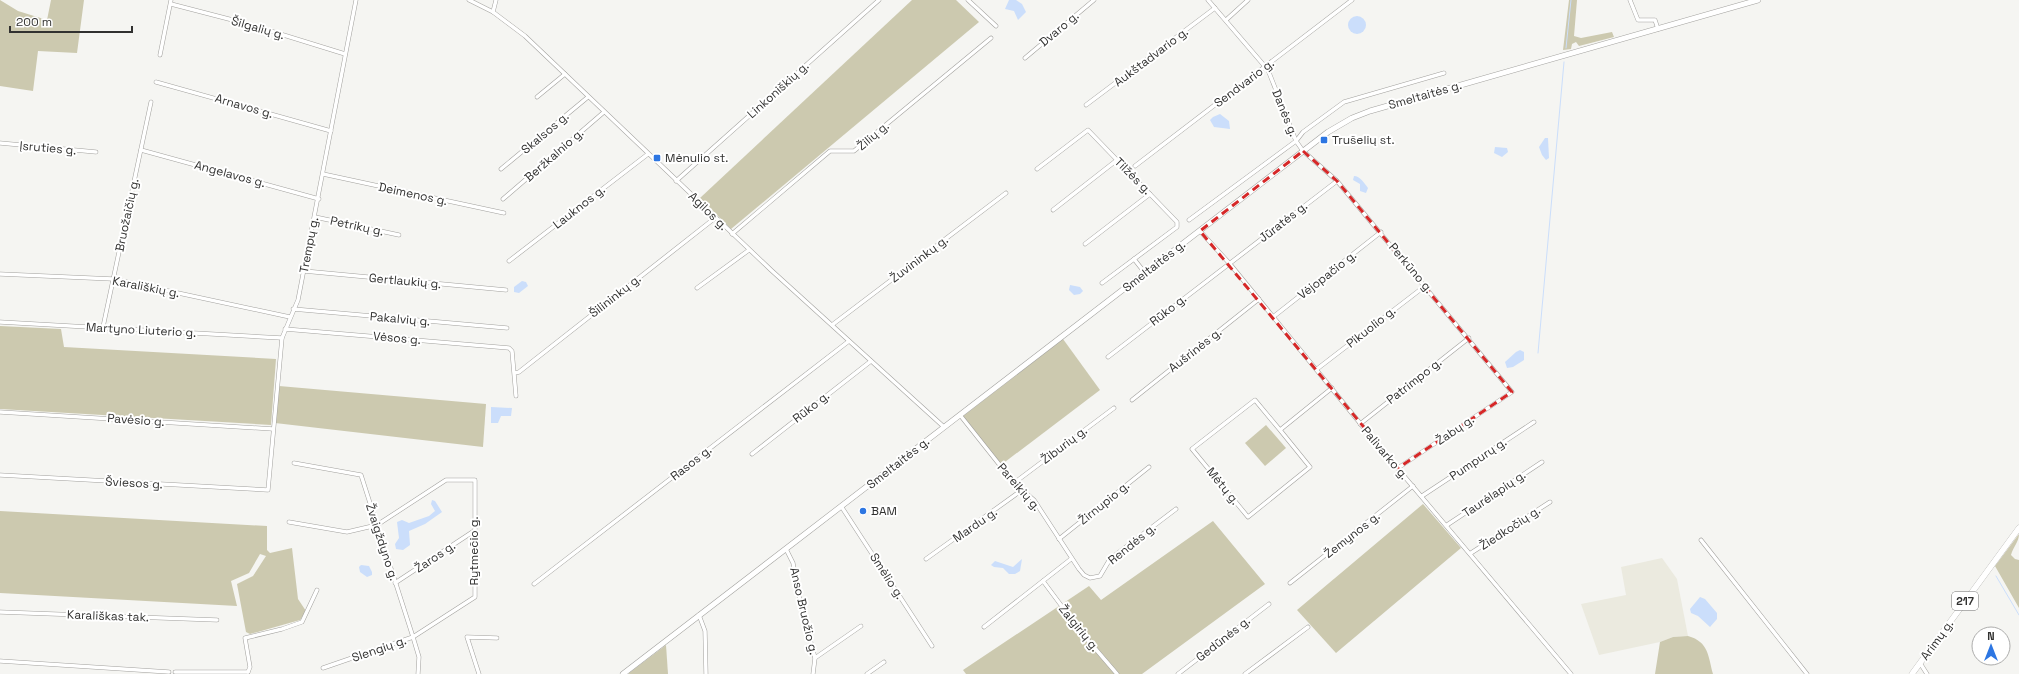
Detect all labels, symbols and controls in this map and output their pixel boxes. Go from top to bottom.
scale bar [10,8,132,34]
street label: Dvaro g. [1036,8,1082,50]
street label: Šilgalių g. [229,13,287,43]
text: 200 m [16,14,52,30]
street label: Aukštadvario g. [1111,24,1191,90]
street label: Sendvario g. [1211,55,1277,111]
street label: Linkoniškių g. [744,58,812,122]
street label: Smeltaitės g. [1386,77,1464,113]
street label: Danės g. [1268,87,1302,139]
street label: Arnavos g. [213,90,275,122]
street label: Skalsos g. [518,108,572,158]
street label: Žilių g. [854,118,892,154]
street label: Beržkalnio g. [521,125,587,185]
place label: Trušelių st. [1332,132,1395,148]
marker: Trušelių st. [1319,135,1329,145]
street label: Įsruties g. [19,138,77,158]
place label: Mėnulio st. [665,150,728,166]
marker: Mėnulio st. [652,153,662,163]
street label: Tilžės g. [1111,154,1155,198]
street label: Angelavos g. [193,157,267,191]
street label: Bruožaičių g. [111,177,143,253]
street label: Deimenos g. [377,179,449,209]
street label: Lauknos g. [550,182,608,232]
street label: Agilos g. [685,188,731,234]
street label: Jūratės g. [1255,198,1311,246]
street label: Petrikų g. [329,213,385,239]
street label: Trempų g. [296,216,322,274]
street label: Žuvininkų g. [887,232,951,286]
street label: Smeltaitės g. [1119,236,1189,296]
street label: Perkūno g. [1385,239,1437,297]
street label: Vėjopačio g. [1294,247,1360,303]
street label: Gertlaukių g. [368,270,442,292]
street label: Šilininkų g. [586,271,644,321]
street label: Karališkių g. [111,273,181,301]
street label: Rūko g. [1146,291,1190,329]
street label: Pikuolio g. [1343,303,1399,351]
street label: Pakalvių g. [369,308,431,330]
street label: Martyno Liuterio g. [85,319,197,341]
street label: Aušrinės g. [1165,324,1225,376]
street label: Vėsos g. [372,328,422,348]
street label: Patrimpo g. [1383,354,1445,408]
street label: Rūko g. [789,388,833,426]
street label: Pavėsio g. [107,410,165,430]
street label: Žabų g. [1433,411,1477,449]
street label: Žiburių g. [1038,422,1090,468]
street label: Palivarko g. [1358,423,1412,483]
street label: Smeltaitės g. [863,433,933,493]
street label: Pumpurų g. [1446,434,1510,484]
street label: Rasos g. [667,442,715,484]
street label: Pareikių g. [994,460,1044,514]
street label: Mėtų g. [1203,464,1243,508]
street label: Taurėlapių g. [1459,467,1529,521]
street label: Šviesos g. [105,473,163,493]
street label: Žirnupio g. [1075,478,1133,528]
street label: Žvaigždyno g. [362,501,402,583]
street label: Žiedkočių g. [1476,502,1544,554]
place label: BAM [871,503,897,519]
street label: Mardu g. [950,504,1000,546]
marker: BAM [858,506,868,516]
street label: Žemynos g. [1321,508,1383,562]
street label: Rytmečio g. [466,516,482,586]
street label: Rendės g. [1105,520,1159,568]
street label: Žaros g. [412,538,458,576]
street label: Smėlio g. [866,550,908,602]
street label: Anso Bruožio g. [786,566,822,656]
road number: 217 [1952,592,1978,610]
street label: Žalgirių g. [1055,601,1103,655]
street label: Karališkas tak. [67,607,149,625]
street label: Gedūnės g. [1193,613,1253,665]
street label: Arimų g. [1917,617,1957,663]
north arrow [1971,626,2011,666]
text: N [1987,629,1995,643]
street label: Slengių g. [350,632,408,666]

